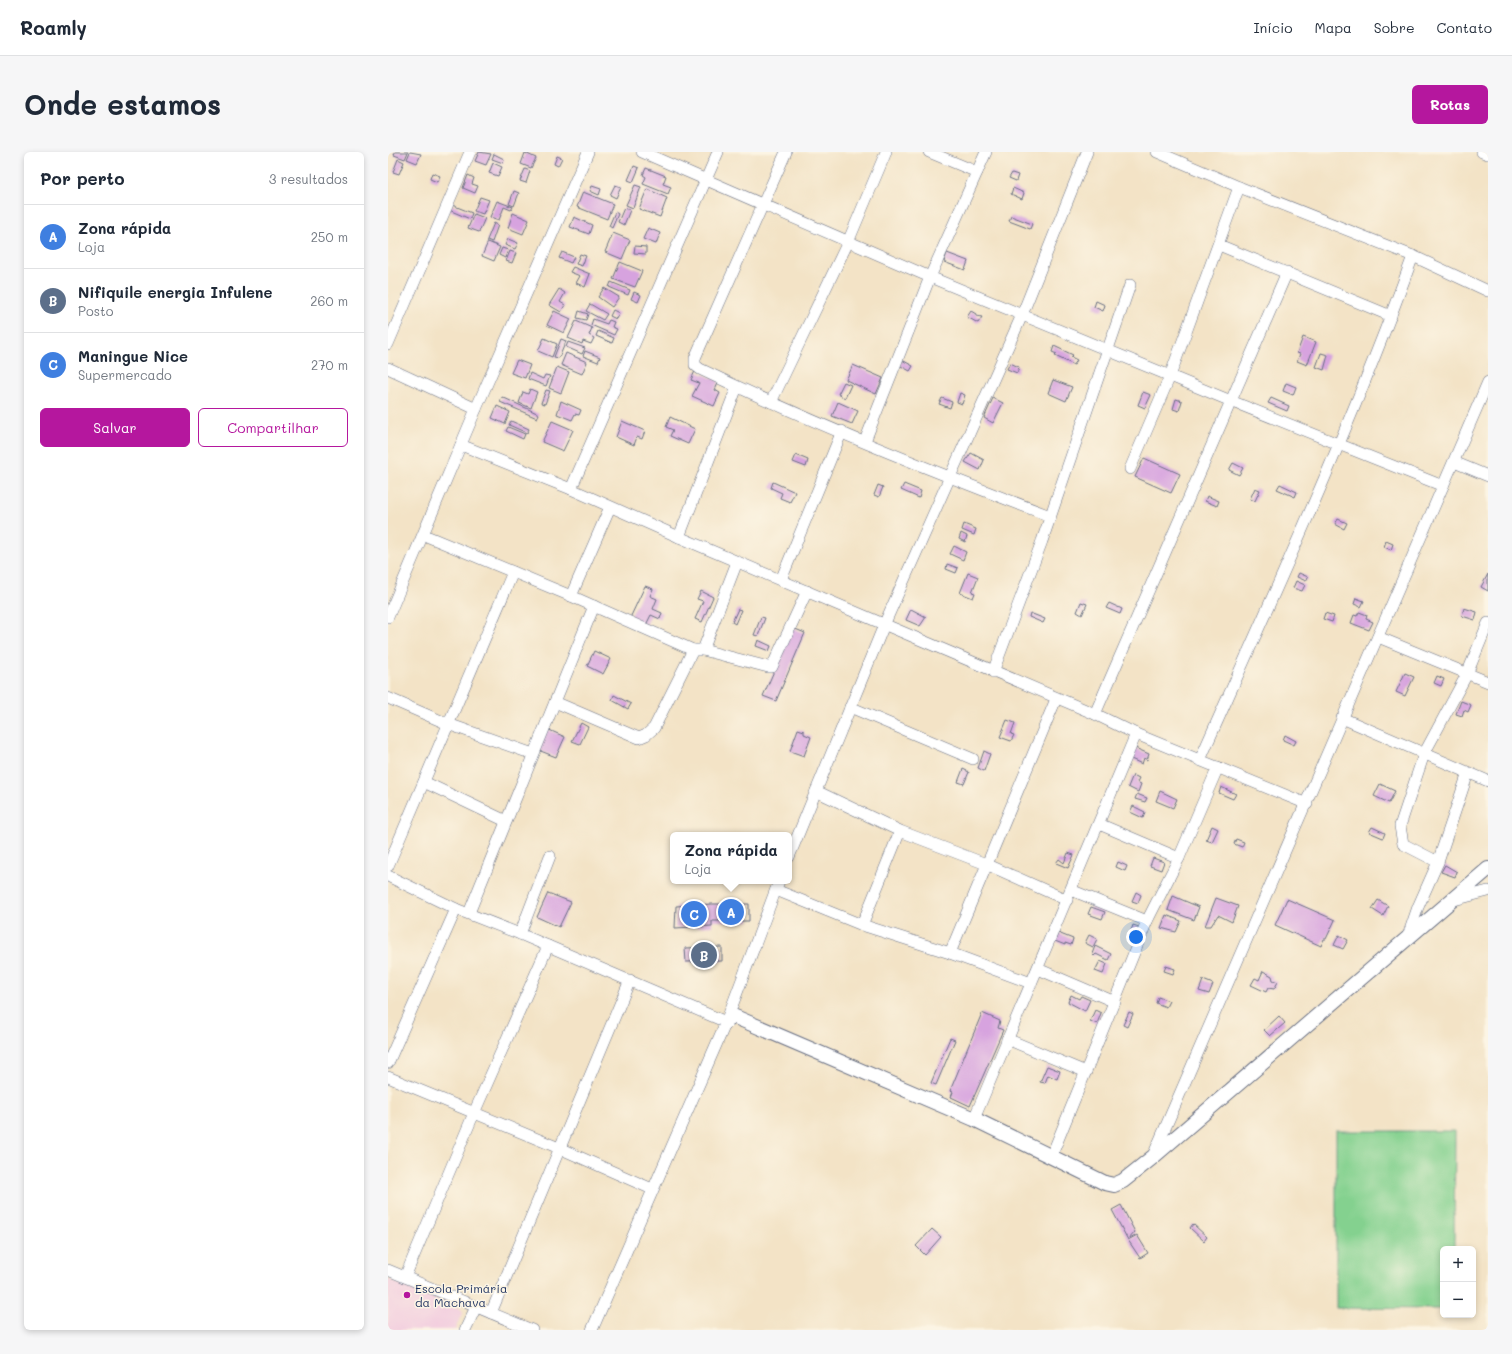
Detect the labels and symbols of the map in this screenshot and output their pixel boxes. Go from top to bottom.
pin: A [718,897,744,927]
pin: C [681,899,707,929]
your location [1126,927,1146,947]
pin: B [691,940,717,970]
place label: Escola Primária da Machava [415,1280,507,1310]
marker: Escola Primária da Machava [402,1290,412,1300]

